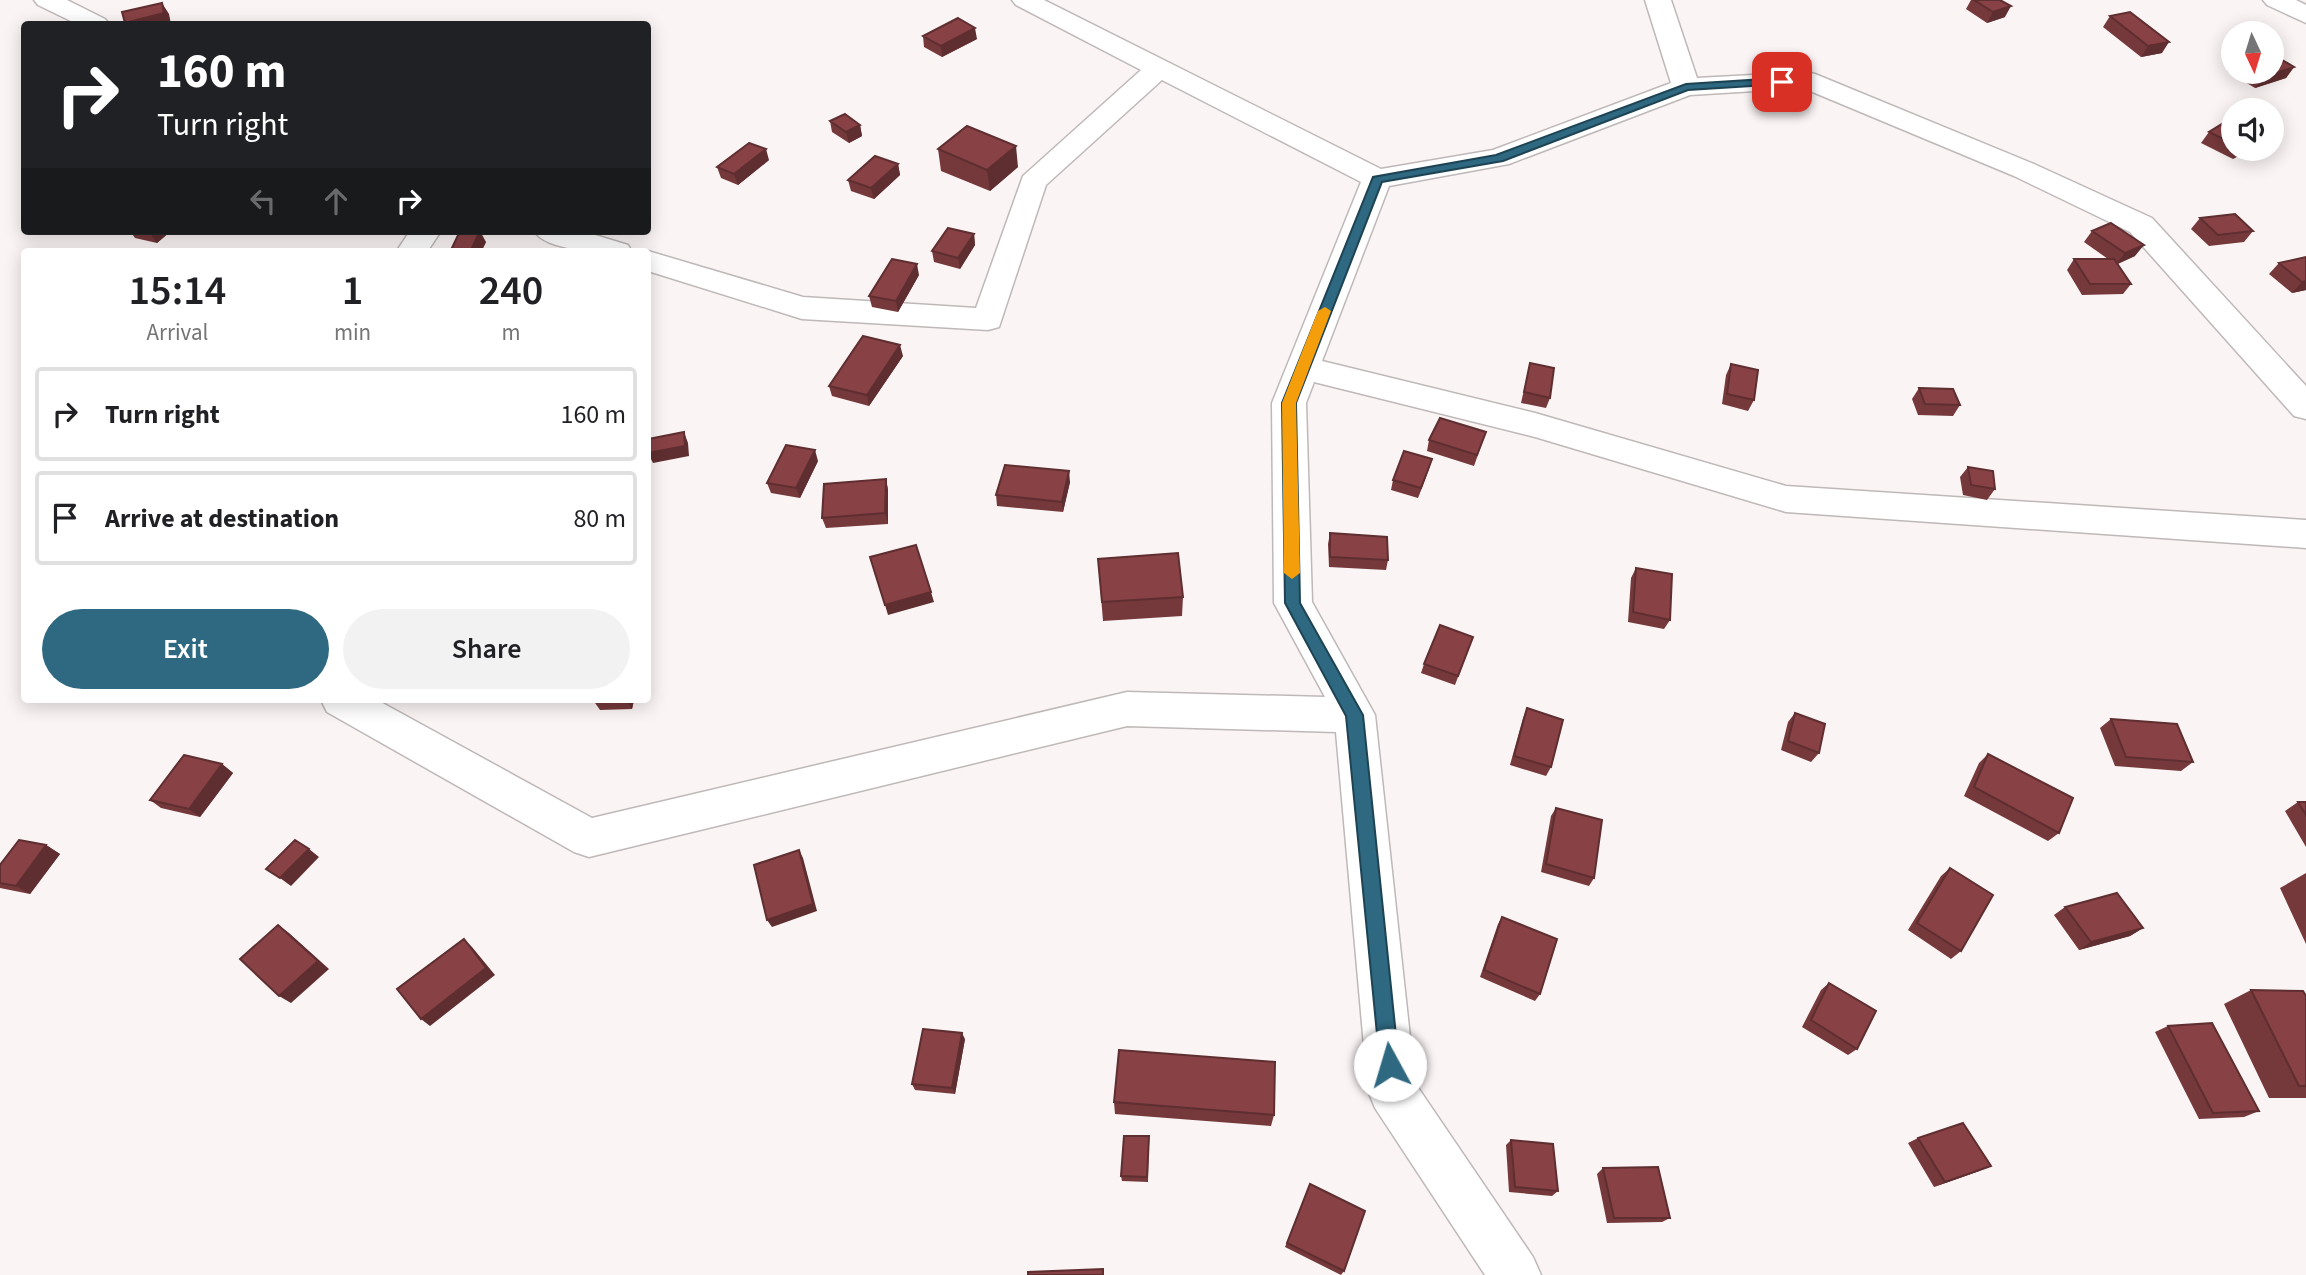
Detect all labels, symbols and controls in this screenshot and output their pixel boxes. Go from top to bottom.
north arrow [2221,21,2284,84]
map controls [2221,21,2284,161]
text: 160 m [157,37,286,107]
icon: right [42,49,133,140]
pin [1752,52,1812,112]
icon: arrive [1763,63,1801,101]
button: sound [2221,98,2284,161]
text: Turn right [157,102,288,148]
icon: left [244,182,282,220]
icon: ahead [317,182,355,220]
icon: right [390,182,428,220]
text: 15:14 [129,261,226,321]
text: 1 [342,261,363,321]
text: 240 [479,261,543,321]
text: Arrival [147,316,208,349]
text: min [334,316,371,349]
text: m [502,316,521,349]
icon: right [46,395,84,433]
text: Turn right [105,396,220,433]
text: 160 m [560,396,626,433]
icon: arrive [46,499,84,537]
text: Arrive at destination [105,500,339,537]
text: 80 m [573,500,626,537]
button: Exit [42,609,329,689]
button: Share [343,609,630,689]
position arrow [1353,1028,1427,1102]

